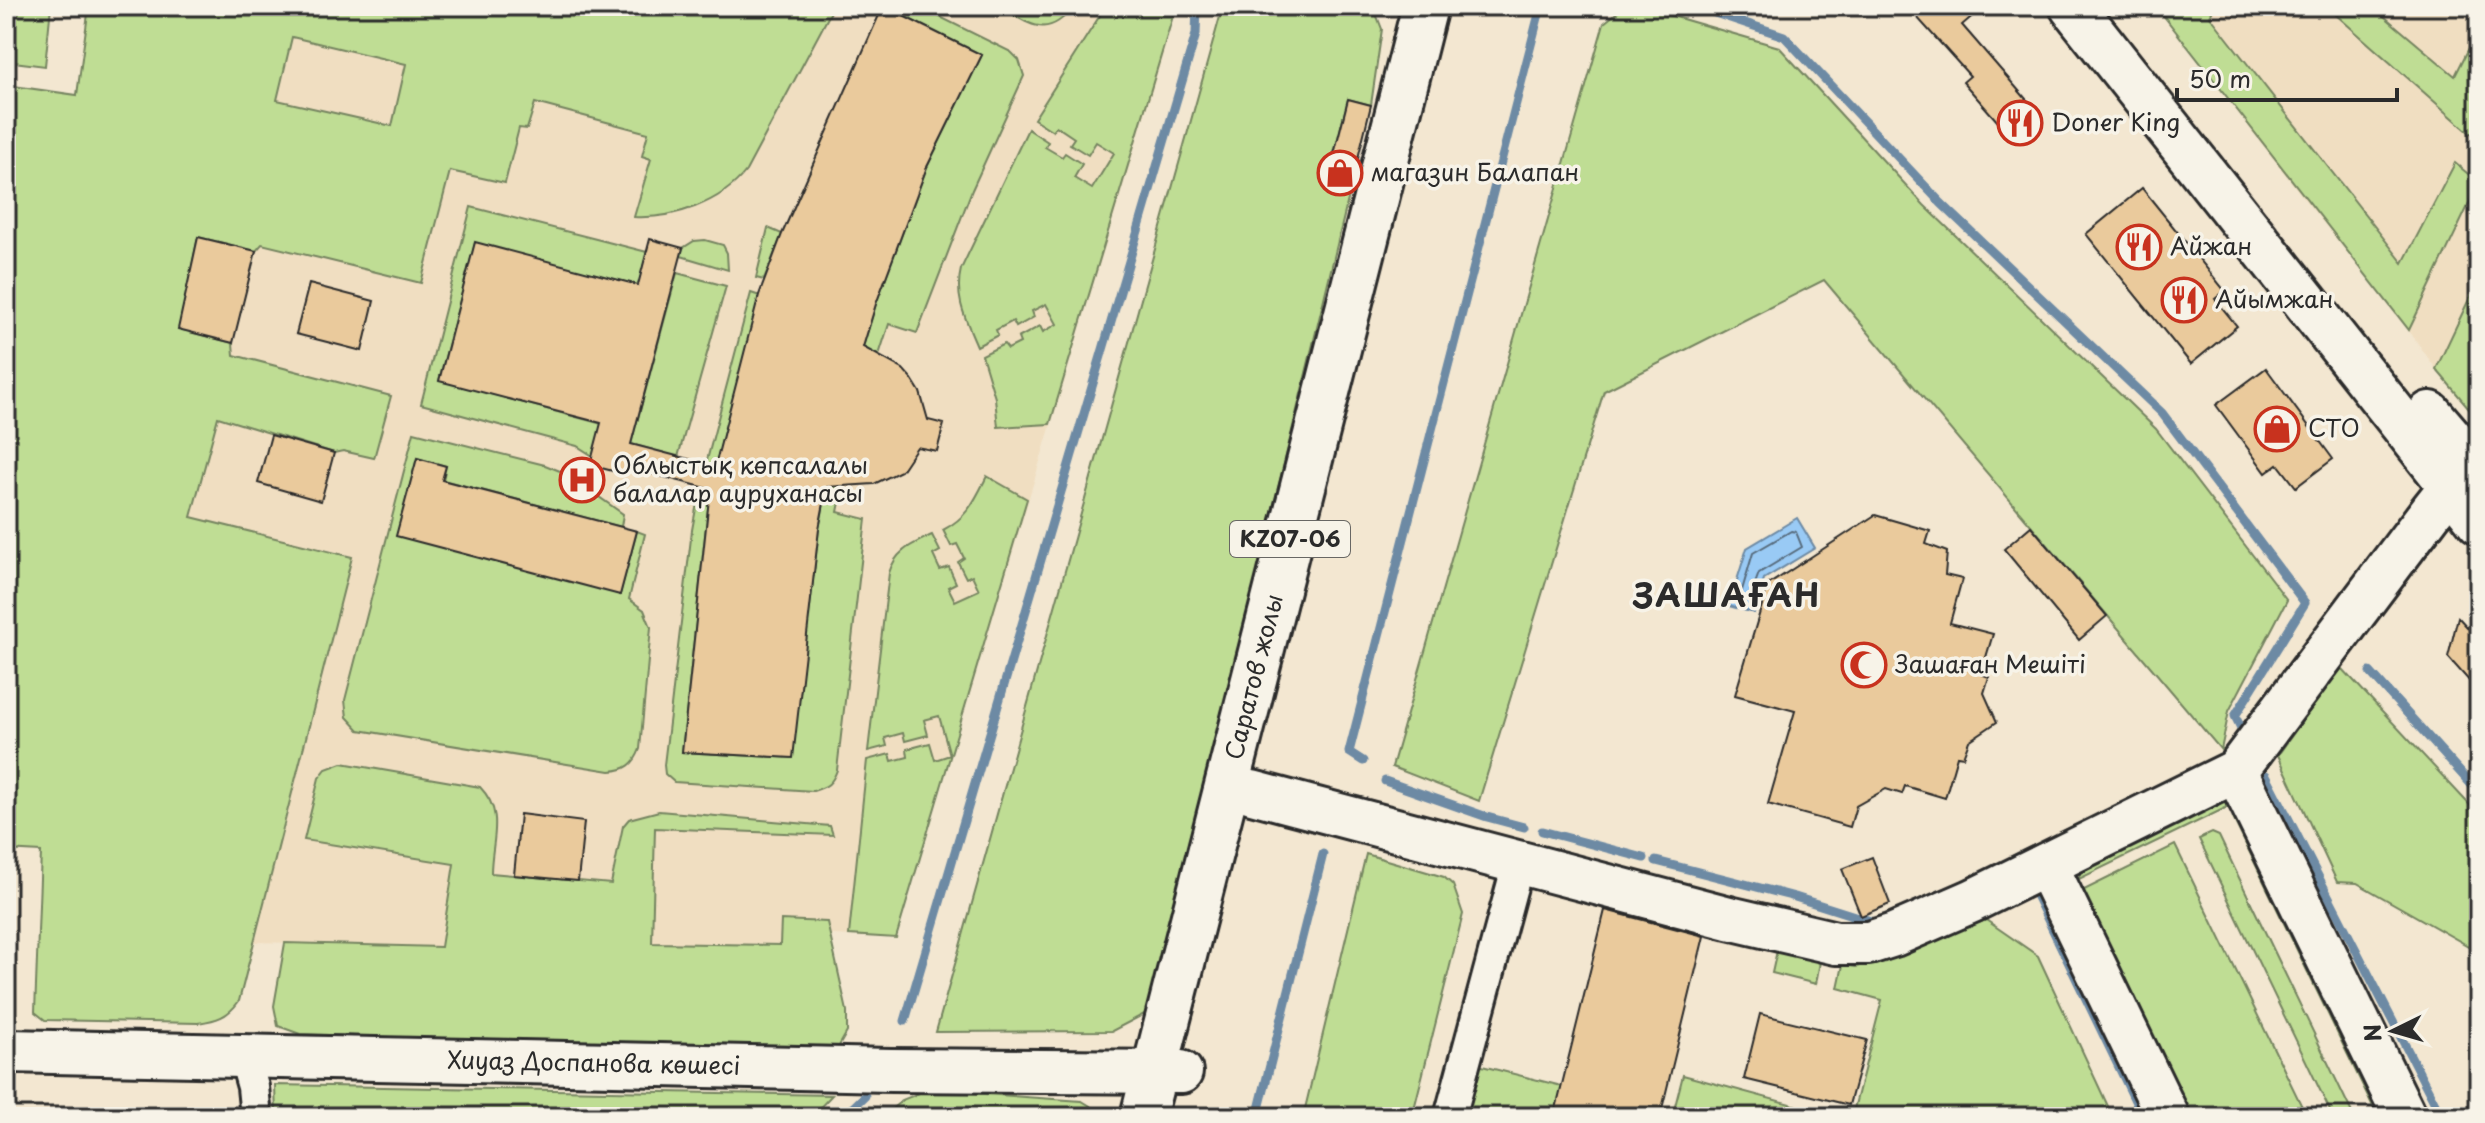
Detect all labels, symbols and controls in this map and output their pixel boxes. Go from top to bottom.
scale bar [2177,52,2397,102]
text: 50 m [2189,60,2251,96]
restaurant icon: Doner King [1996,99,2044,147]
place label: Doner King [2051,103,2180,139]
shop icon: магазин Балапан [1316,149,1364,197]
place label: магазин Балапан [1371,153,1579,189]
restaurant icon: Айжан [2115,223,2163,271]
place label: Айжан [2170,227,2252,263]
restaurant icon: Айымжан [2160,276,2208,324]
place label: Айымжан [2215,280,2333,316]
shop icon: СТО [2253,405,2301,453]
place label: СТО [2308,409,2360,445]
place label: Облыстық көпсалалы балалар ауруханасы [613,446,868,510]
hospital icon: Облыстық көпсалалы балалар ауруханасы [558,456,606,504]
road number: KZ07-06 [1230,521,1350,557]
district label: ЗАШАҒАН [1632,570,1821,618]
street label: Саратов жолы [1214,590,1291,763]
mosque icon: Зашаған Мешіті [1840,641,1888,689]
place label: Зашаған Мешіті [1895,645,2086,681]
north arrow [2353,991,2433,1071]
text: N [2354,1023,2389,1043]
street label: Хиуаз Доспанова көшесі [447,1040,741,1083]

